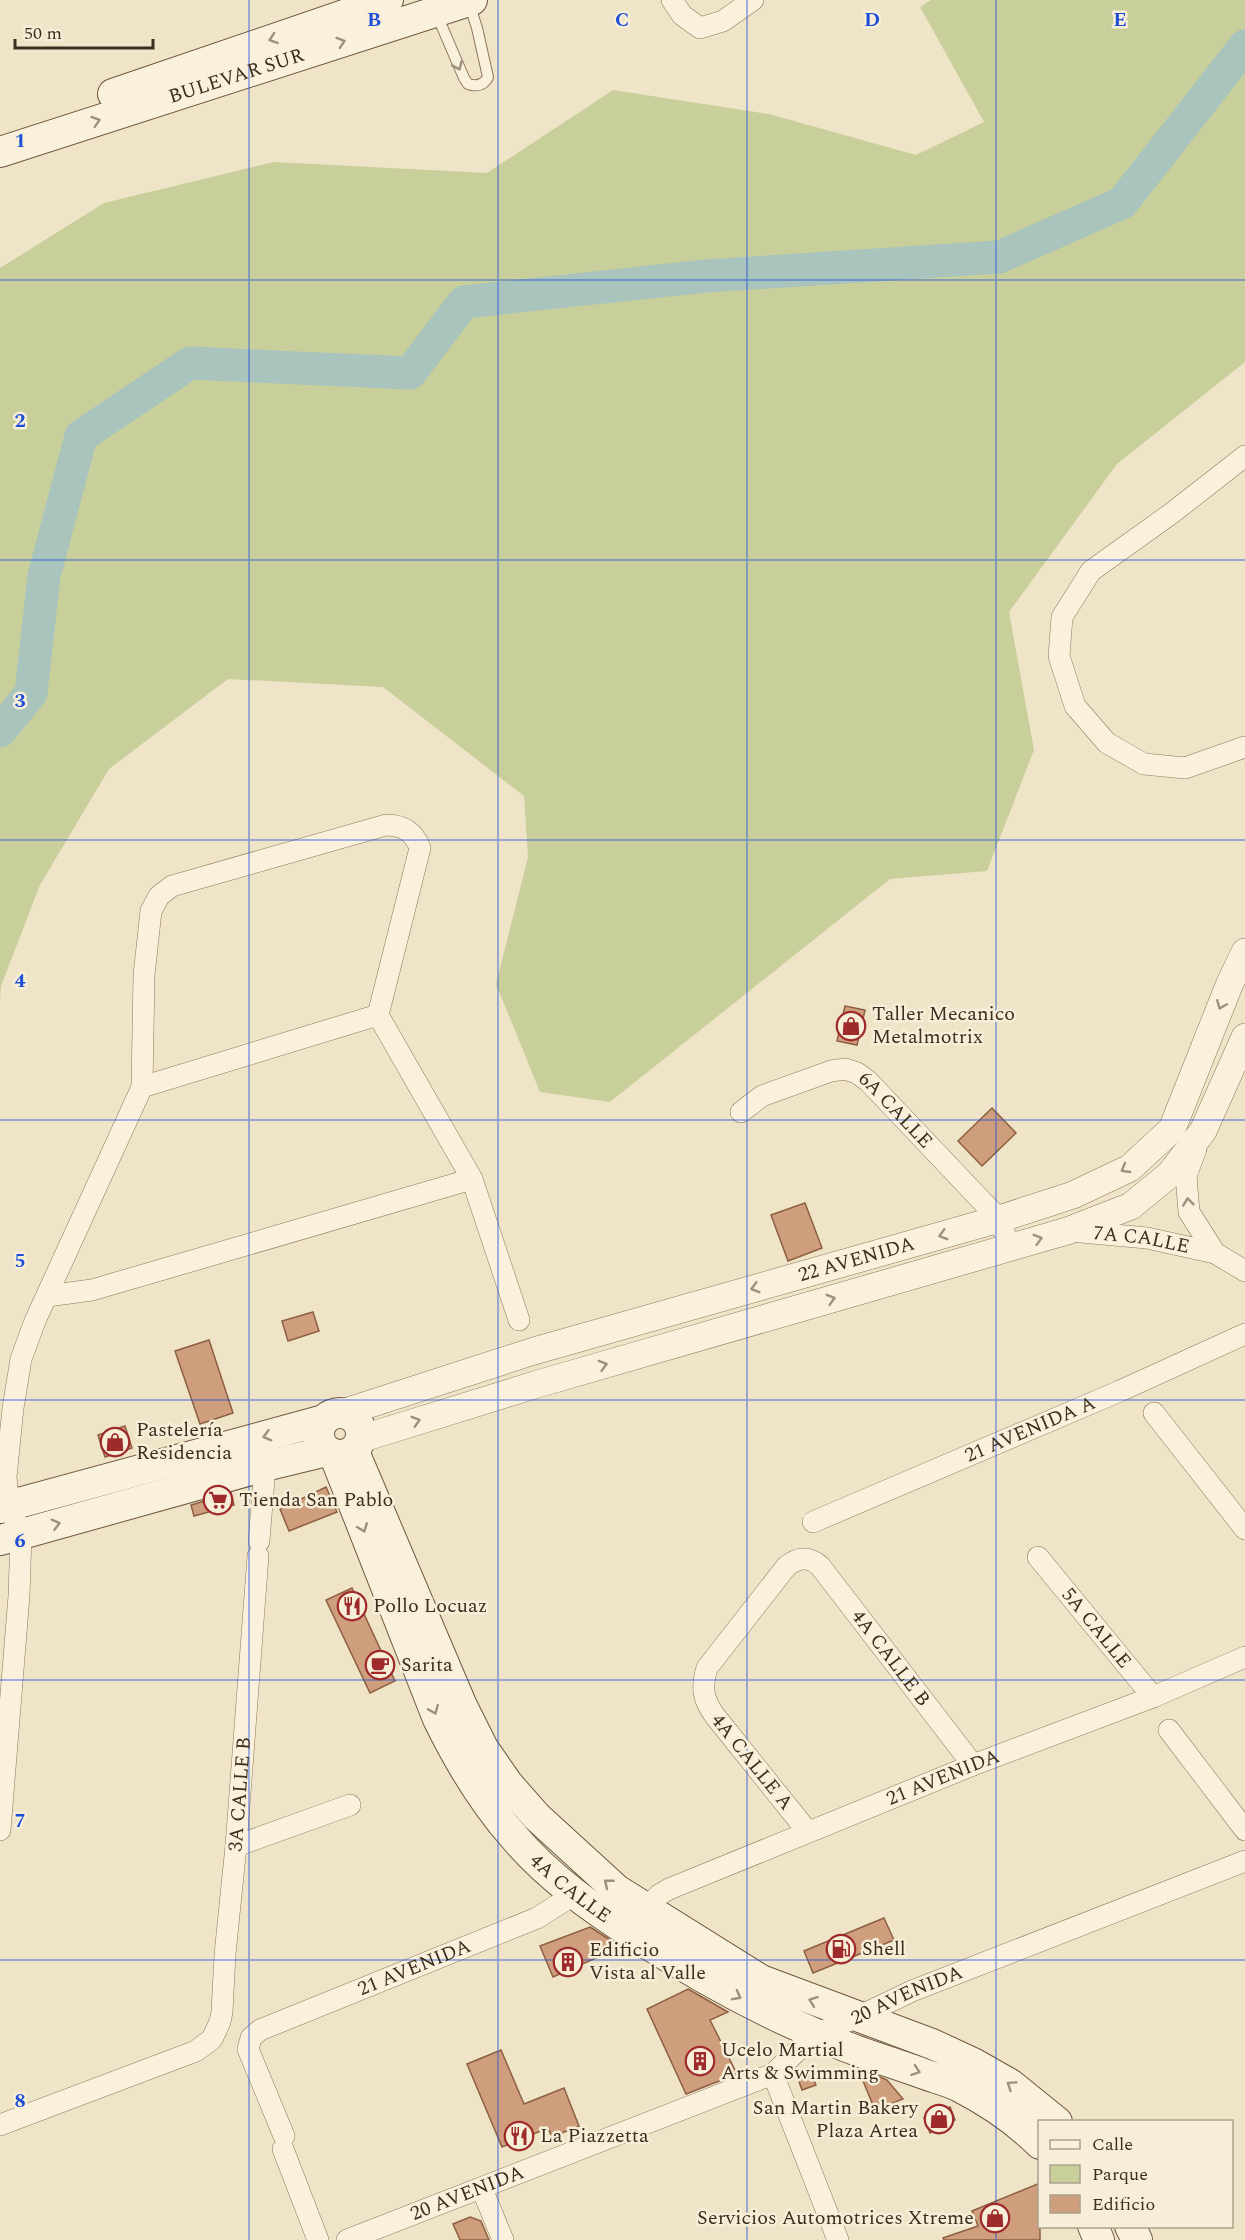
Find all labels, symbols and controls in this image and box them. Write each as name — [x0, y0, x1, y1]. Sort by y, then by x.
text: B — [367, 5, 381, 35]
text: C — [615, 5, 629, 35]
text: D — [864, 5, 880, 35]
text: E — [1113, 5, 1127, 35]
scale bar — [15, 12, 153, 50]
text: 50 m — [24, 20, 62, 47]
one-way arrow — [268, 32, 279, 45]
one-way arrow — [335, 37, 346, 49]
street label: BULEVAR SUR — [164, 40, 308, 112]
one-way arrow — [451, 59, 463, 70]
one-way arrow — [90, 116, 101, 128]
text: 1 — [14, 126, 26, 156]
text: 2 — [14, 406, 26, 436]
text: 3 — [14, 686, 26, 716]
text: 4 — [14, 966, 26, 996]
place label: Taller Mecanico Metalmotrix — [872, 999, 1015, 1052]
one-way arrow — [1216, 999, 1228, 1010]
shop icon: Taller Mecanico Metalmotrix — [835, 1010, 867, 1042]
street label: 6A CALLE — [852, 1064, 940, 1155]
one-way arrow — [1121, 1162, 1131, 1173]
one-way arrow — [1183, 1197, 1195, 1207]
street label: 7A CALLE — [1092, 1218, 1192, 1262]
one-way arrow — [938, 1228, 949, 1240]
street label: 22 AVENIDA — [795, 1229, 918, 1290]
one-way arrow — [1032, 1234, 1043, 1246]
text: 5 — [14, 1246, 26, 1276]
one-way arrow — [750, 1281, 761, 1293]
one-way arrow — [825, 1294, 835, 1306]
one-way arrow — [597, 1360, 608, 1372]
street label: 21 AVENIDA A — [960, 1388, 1100, 1471]
place label: Pastelería Residencia — [136, 1415, 232, 1468]
one-way arrow — [410, 1416, 421, 1429]
shop icon: Pastelería Residencia — [99, 1426, 131, 1458]
one-way arrow — [262, 1428, 272, 1441]
supermarket icon: Tienda San Pablo — [202, 1484, 234, 1516]
place label: Tienda San Pablo — [239, 1485, 393, 1515]
one-way arrow — [50, 1519, 61, 1531]
one-way arrow — [356, 1522, 368, 1533]
text: 6 — [14, 1526, 26, 1556]
street label: 5A CALLE — [1054, 1581, 1139, 1675]
restaurant icon: Pollo Locuaz — [336, 1590, 368, 1622]
place label: Pollo Locuaz — [373, 1591, 487, 1621]
street label: 4A CALLE B — [844, 1603, 938, 1713]
cafe icon: Sarita — [364, 1649, 396, 1681]
place label: Sarita — [401, 1650, 453, 1680]
one-way arrow — [427, 1703, 439, 1714]
street label: 4A CALLE A — [704, 1707, 800, 1817]
street label: 3A CALLE B — [220, 1736, 259, 1853]
street label: 21 AVENIDA — [882, 1741, 1004, 1814]
text: 7 — [14, 1806, 26, 1836]
street label: 4A CALLE — [523, 1847, 617, 1931]
one-way arrow — [604, 1879, 615, 1890]
street label: 21 AVENIDA — [353, 1931, 475, 2004]
fuel station icon: Shell — [825, 1933, 857, 1965]
place label: Shell — [862, 1934, 906, 1964]
place label: Edificio Vista al Valle — [589, 1935, 706, 1988]
building icon: Edificio Vista al Valle — [552, 1946, 584, 1978]
street label: 20 AVENIDA — [847, 1958, 967, 2033]
one-way arrow — [730, 1989, 741, 2000]
one-way arrow — [808, 1995, 819, 2008]
place label: Ucelo Martial Arts & Swimming — [721, 2035, 879, 2088]
building icon: Ucelo Martial Arts & Swimming — [684, 2045, 716, 2077]
one-way arrow — [910, 2064, 921, 2077]
one-way arrow — [1007, 2082, 1018, 2093]
text: 8 — [14, 2086, 26, 2116]
place label: San Martin Bakery Plaza Artea — [753, 2093, 919, 2146]
shop icon: San Martin Bakery Plaza Artea — [923, 2103, 955, 2135]
restaurant icon: La Piazzetta — [503, 2120, 535, 2152]
legend — [1038, 2120, 1233, 2228]
place label: La Piazzetta — [540, 2121, 649, 2151]
text: Calle — [1092, 2131, 1133, 2158]
street label: 20 AVENIDA — [406, 2157, 528, 2229]
text: Parque — [1092, 2161, 1148, 2188]
text: Edificio — [1092, 2191, 1155, 2218]
shop icon: Servicios Automotrices Xtreme — [979, 2202, 1011, 2234]
place label: Servicios Automotrices Xtreme — [697, 2203, 974, 2233]

